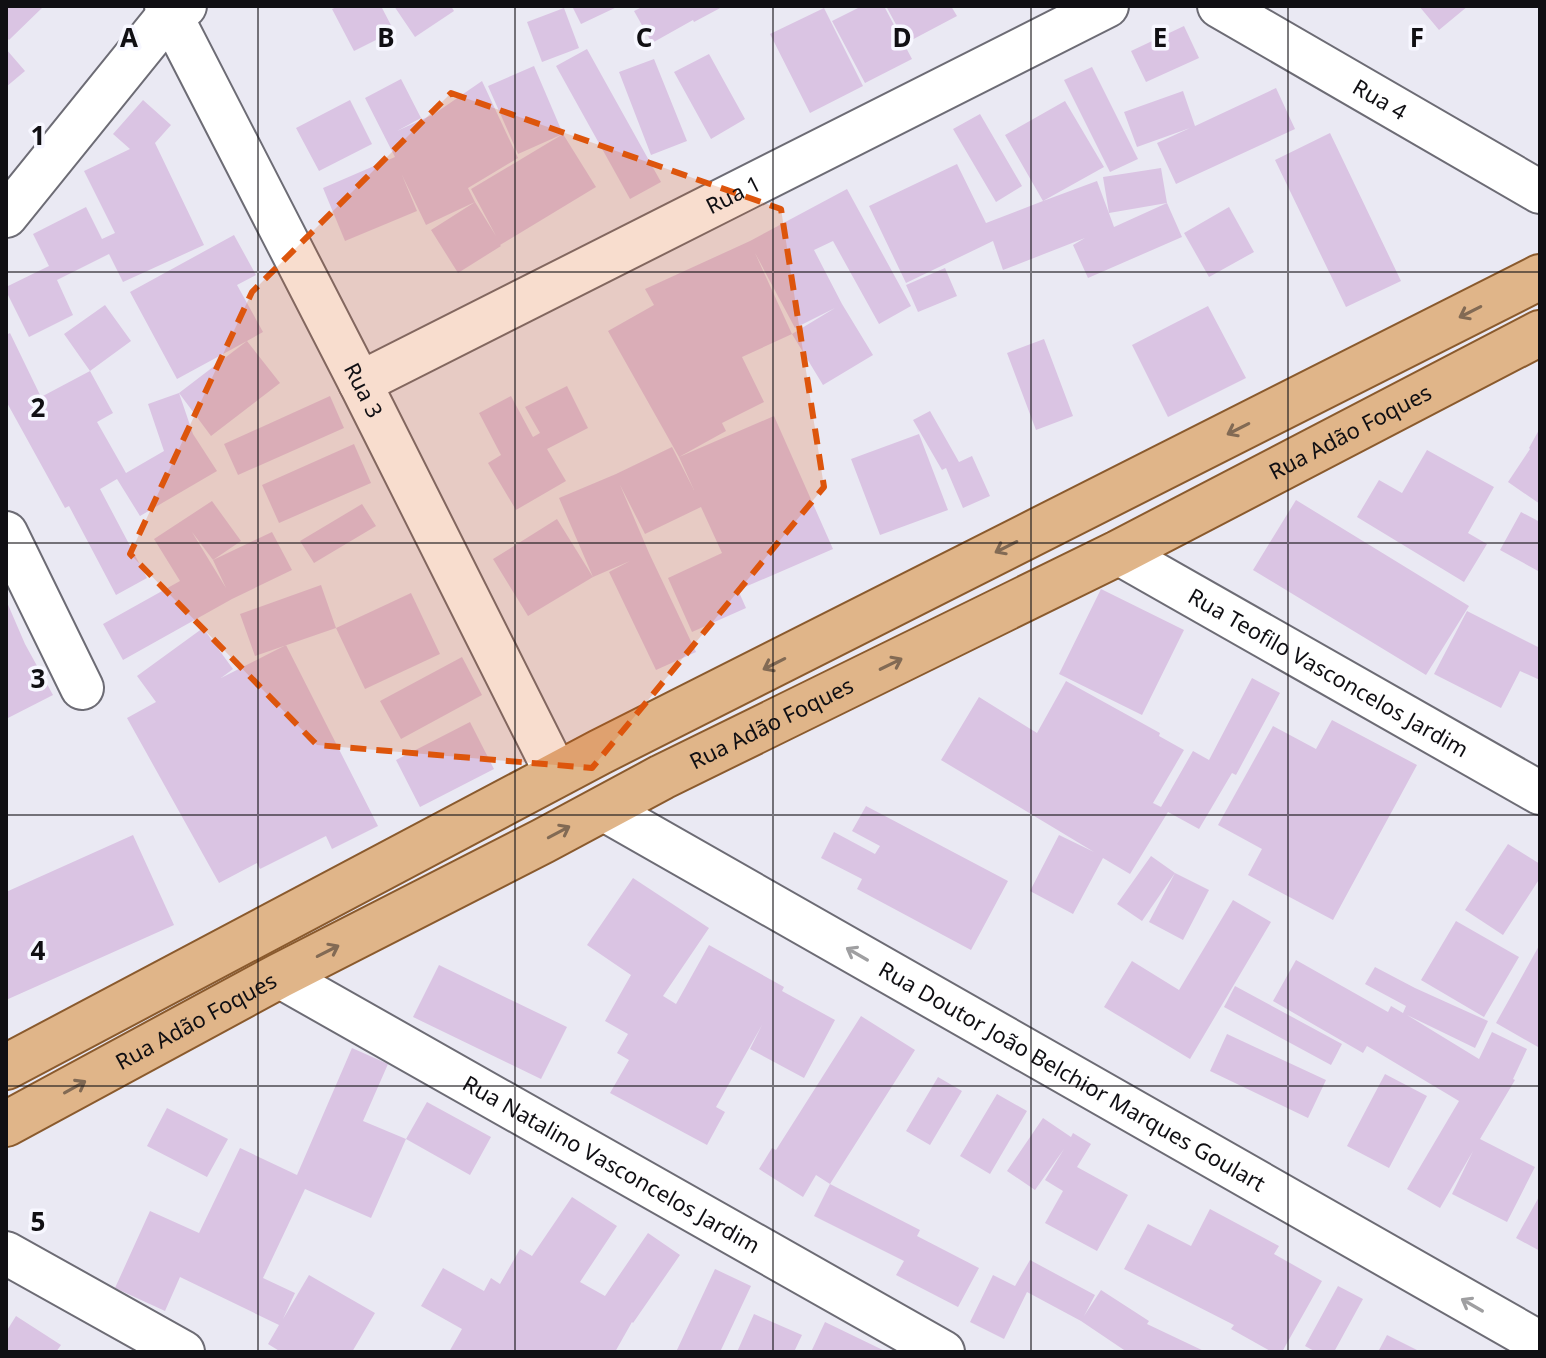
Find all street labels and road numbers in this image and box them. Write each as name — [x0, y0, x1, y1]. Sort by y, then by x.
street label: Rua 4 — [1348, 71, 1413, 126]
street label: Rua 1 — [700, 167, 765, 220]
street label: Rua 3 — [338, 357, 391, 422]
street label: Rua Adão Foques — [1263, 376, 1436, 486]
street label: Rua Teofilo Vasconcelos Jardim — [1183, 580, 1474, 763]
street label: Rua Adão Foques — [684, 669, 858, 775]
street label: Rua Doutor João Belchior Marques Goulart — [874, 953, 1271, 1198]
street label: Rua Adão Foques — [109, 964, 281, 1076]
street label: Rua Natalino Vasconcelos Jardim — [458, 1067, 766, 1259]

